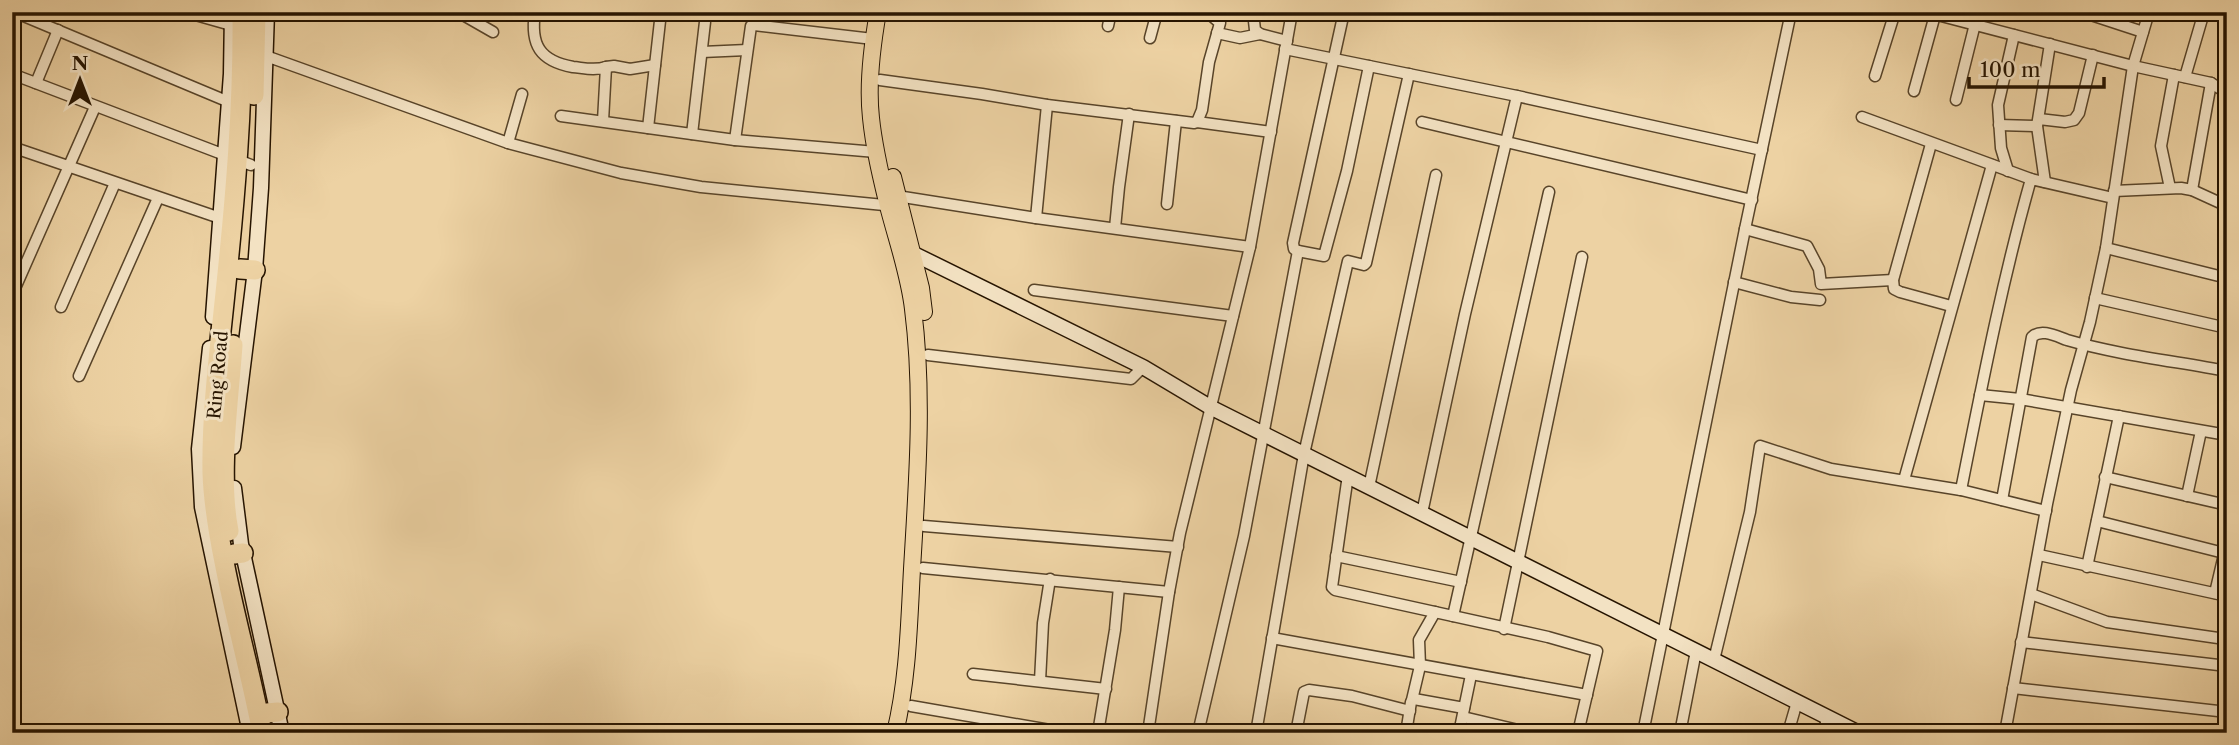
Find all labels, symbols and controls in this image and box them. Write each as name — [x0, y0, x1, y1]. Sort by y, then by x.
north arrow — [46, 46, 116, 116]
scale bar — [1969, 46, 2104, 90]
text: N — [72, 52, 88, 75]
text: 100 m — [1980, 57, 2041, 82]
street label: Ring Road — [203, 330, 233, 420]

